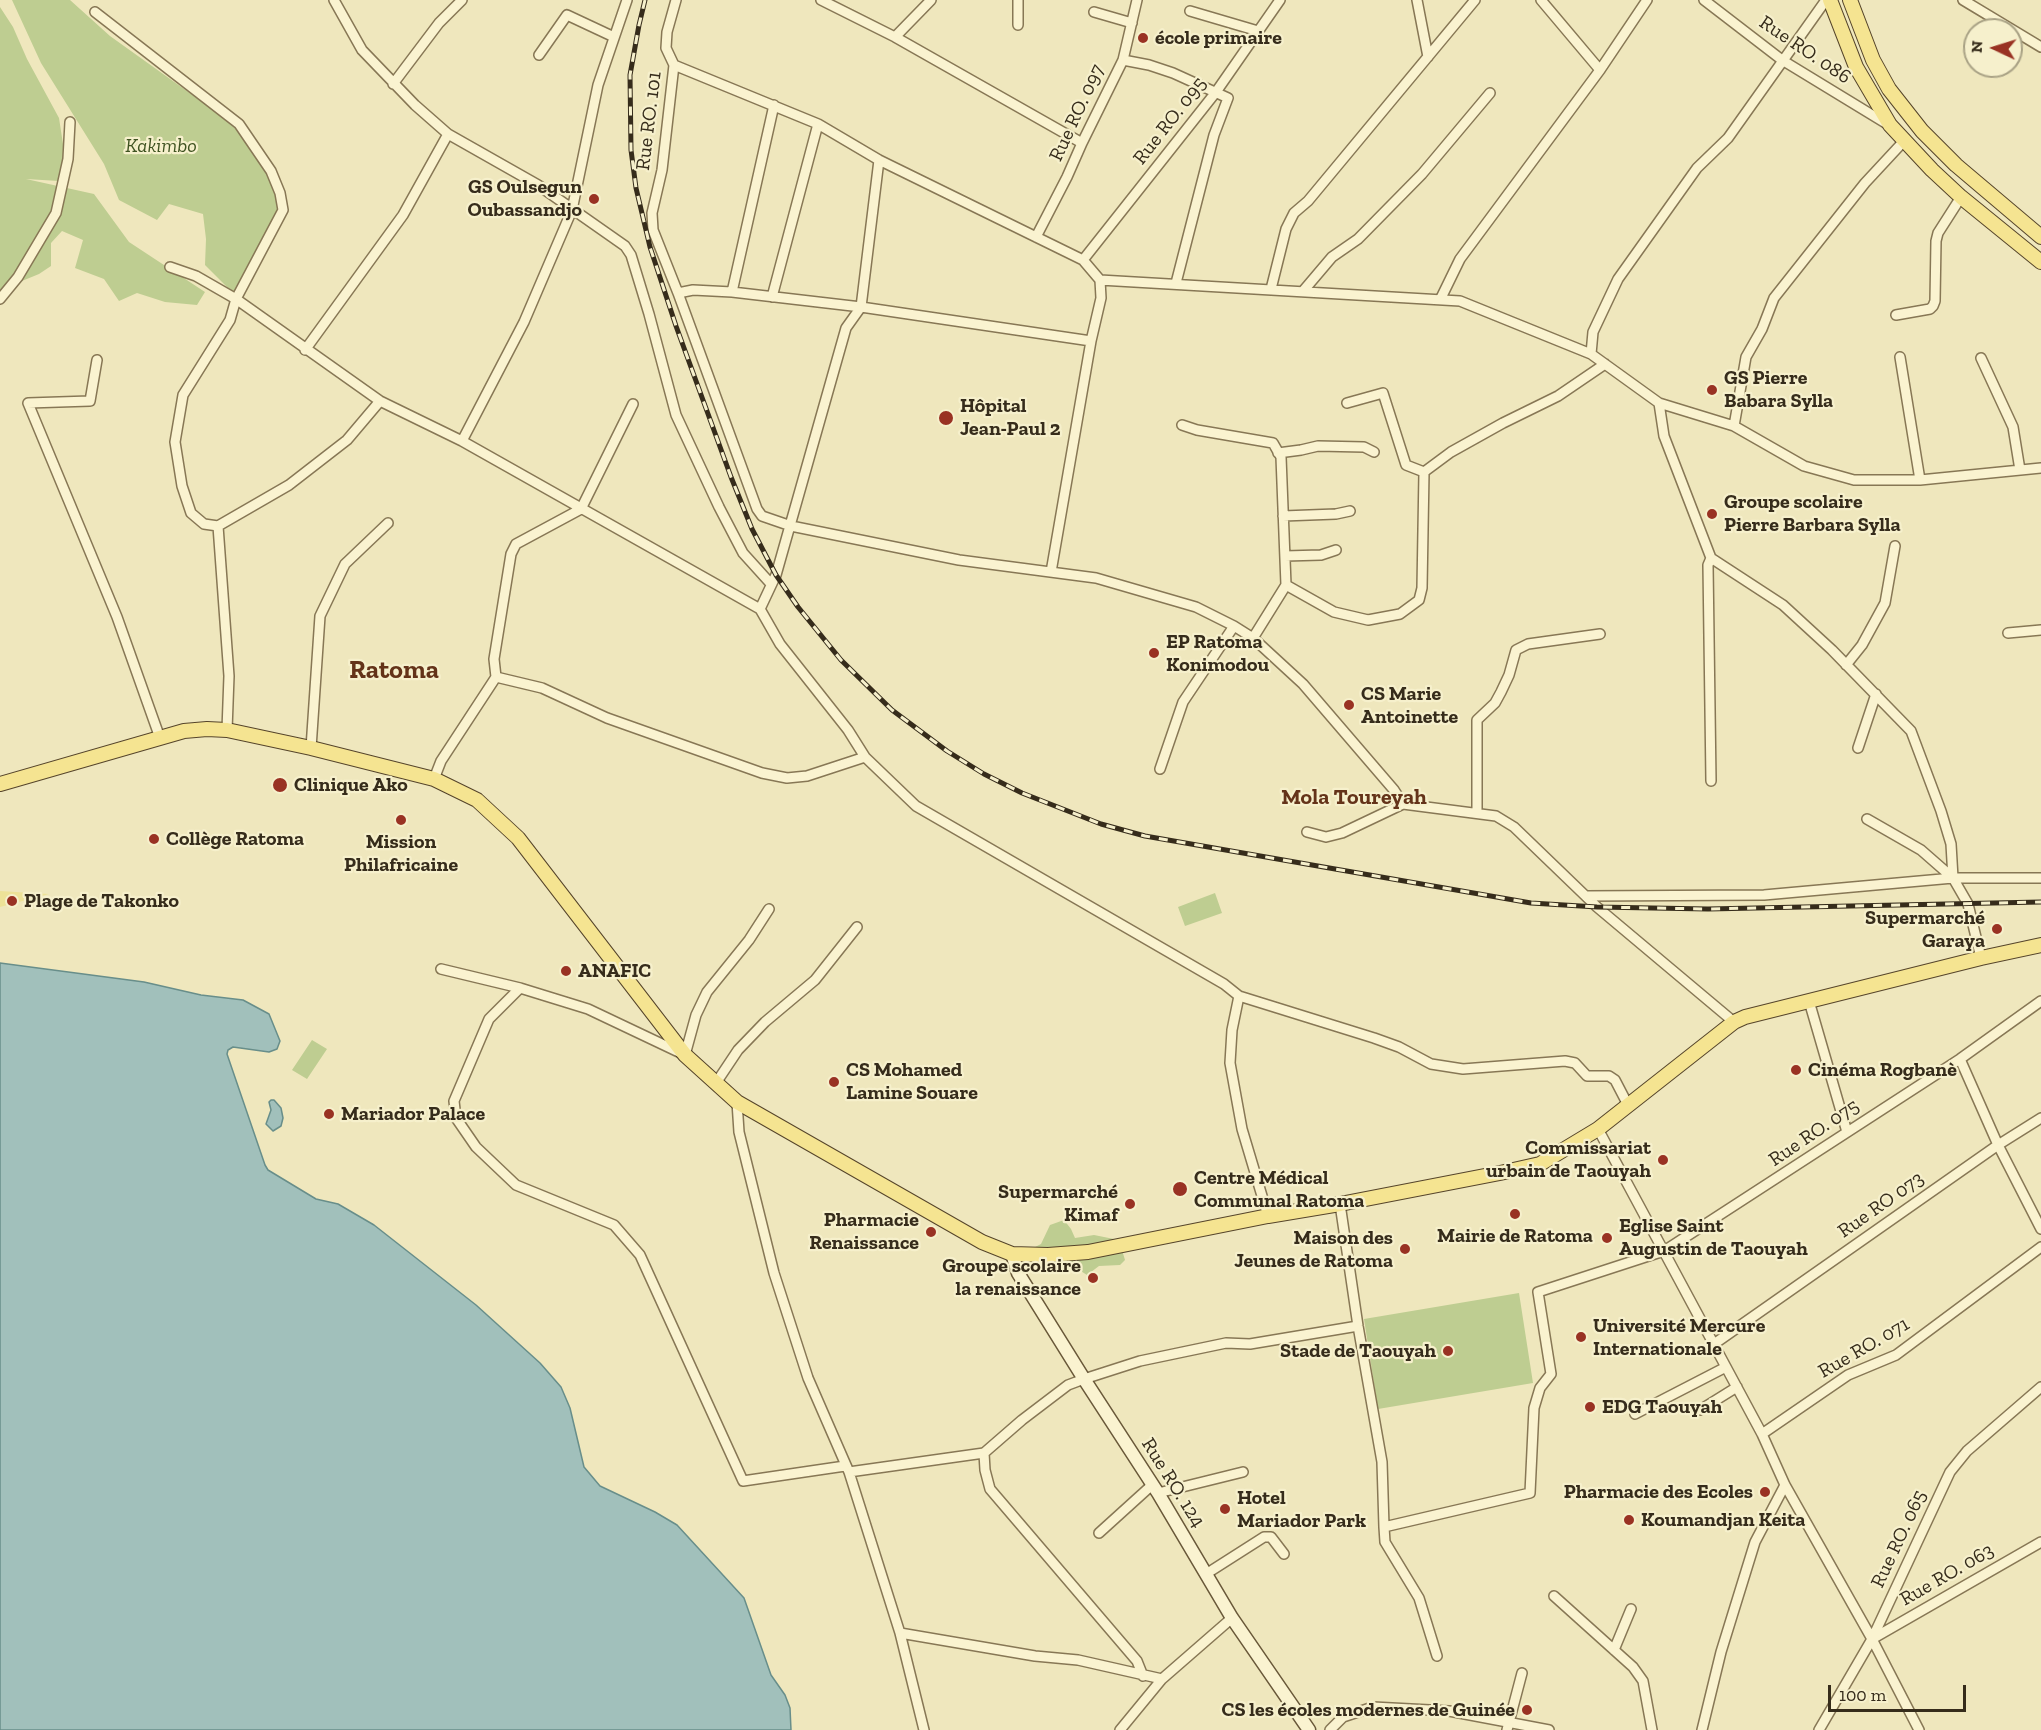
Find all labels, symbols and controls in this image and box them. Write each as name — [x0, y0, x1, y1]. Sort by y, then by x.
street label: Rue RO. 086 — [1755, 11, 1855, 89]
north arrow — [1963, 18, 2023, 78]
place label: école primaire — [1155, 26, 1282, 50]
marker: école primaire — [1136, 31, 1150, 45]
text: N — [1967, 40, 1986, 54]
street label: Rue RO. 097 — [1044, 61, 1110, 165]
street label: Rue RO. 101 — [631, 70, 667, 172]
street label: Rue RO. 095 — [1128, 72, 1212, 170]
park label: Kakimbo — [125, 134, 197, 158]
place label: GS Oulsegun Oubassandjo — [467, 175, 582, 222]
marker: GS Oulsegun Oubassandjo — [587, 192, 601, 206]
place label: GS Pierre Babara Sylla — [1724, 366, 1833, 413]
marker: GS Pierre Babara Sylla — [1705, 383, 1719, 397]
place label: Hôpital Jean-Paul 2 — [960, 394, 1060, 441]
marker: Hôpital Jean-Paul 2 — [937, 409, 955, 427]
place label: Groupe scolaire Pierre Barbara Sylla — [1724, 490, 1901, 537]
marker: Groupe scolaire Pierre Barbara Sylla — [1705, 507, 1719, 521]
place label: EP Ratoma Konimodou — [1166, 630, 1269, 677]
marker: EP Ratoma Konimodou — [1147, 646, 1161, 660]
district label: Ratoma — [349, 655, 439, 687]
place label: CS Marie Antoinette — [1361, 682, 1458, 729]
marker: CS Marie Antoinette — [1342, 698, 1356, 712]
place label: Clinique Ako — [294, 773, 408, 797]
marker: Clinique Ako — [271, 776, 289, 794]
district label: Mola Toureyah — [1281, 785, 1427, 811]
marker: Mission Philafricaine — [394, 813, 408, 827]
place label: Collège Ratoma — [166, 827, 304, 851]
place label: Mission Philafricaine — [344, 830, 458, 877]
marker: Collège Ratoma — [147, 832, 161, 846]
place label: Plage de Takonko — [24, 889, 179, 913]
marker: Plage de Takonko — [5, 894, 19, 908]
place label: Supermarché Garaya — [1865, 906, 1985, 953]
marker: Supermarché Garaya — [1990, 922, 2004, 936]
place label: ANAFIC — [578, 959, 651, 983]
marker: ANAFIC — [559, 964, 573, 978]
place label: CS Mohamed Lamine Souare — [846, 1058, 978, 1105]
place label: Cinéma Rogbanè — [1808, 1058, 1957, 1082]
marker: Cinéma Rogbanè — [1789, 1063, 1803, 1077]
marker: CS Mohamed Lamine Souare — [827, 1075, 841, 1089]
street label: Rue RO. 075 — [1764, 1094, 1864, 1172]
place label: Mariador Palace — [341, 1102, 485, 1126]
marker: Mariador Palace — [322, 1107, 336, 1121]
place label: Commissariat urbain de Taouyah — [1486, 1136, 1651, 1183]
marker: Commissariat urbain de Taouyah — [1656, 1153, 1670, 1167]
place label: Centre Médical Communal Ratoma — [1194, 1166, 1364, 1213]
street label: Rue RO 073 — [1833, 1167, 1929, 1243]
place label: Supermarché Kimaf — [998, 1180, 1118, 1227]
marker: Centre Médical Communal Ratoma — [1171, 1180, 1189, 1198]
marker: Supermarché Kimaf — [1123, 1197, 1137, 1211]
marker: Mairie de Ratoma — [1508, 1207, 1522, 1221]
place label: Pharmacie Renaissance — [809, 1208, 919, 1255]
place label: Eglise Saint Augustin de Taouyah — [1619, 1214, 1808, 1261]
place label: Mairie de Ratoma — [1437, 1224, 1593, 1248]
marker: Pharmacie Renaissance — [924, 1225, 938, 1239]
place label: Maison des Jeunes de Ratoma — [1234, 1226, 1393, 1273]
marker: Eglise Saint Augustin de Taouyah — [1600, 1231, 1614, 1245]
marker: Maison des Jeunes de Ratoma — [1398, 1242, 1412, 1256]
place label: Groupe scolaire la renaissance — [942, 1254, 1081, 1301]
marker: Groupe scolaire la renaissance — [1086, 1271, 1100, 1285]
street label: Rue RO. 071 — [1814, 1312, 1914, 1384]
place label: Université Mercure Internationale — [1593, 1314, 1765, 1361]
marker: Université Mercure Internationale — [1574, 1330, 1588, 1344]
place label: Stade de Taouyah — [1280, 1339, 1436, 1363]
marker: Stade de Taouyah — [1441, 1344, 1455, 1358]
place label: EDG Taouyah — [1602, 1395, 1722, 1419]
marker: EDG Taouyah — [1583, 1400, 1597, 1414]
street label: Rue RO. 124 — [1136, 1434, 1210, 1532]
place label: Pharmacie des Ecoles — [1564, 1480, 1753, 1504]
marker: Pharmacie des Ecoles — [1758, 1485, 1772, 1499]
place label: Hotel Mariador Park — [1237, 1486, 1366, 1533]
street label: Rue RO. 065 — [1866, 1486, 1932, 1592]
marker: Hotel Mariador Park — [1218, 1502, 1232, 1516]
place label: Koumandjan Keita — [1641, 1508, 1805, 1532]
marker: Koumandjan Keita — [1622, 1513, 1636, 1527]
street label: Rue RO. 063 — [1896, 1539, 1998, 1611]
scale bar — [1831, 1673, 1969, 1711]
text: 100 m — [1839, 1684, 1886, 1706]
place label: CS les écoles modernes de Guinée — [1222, 1698, 1515, 1722]
marker: CS les écoles modernes de Guinée — [1520, 1703, 1534, 1717]

